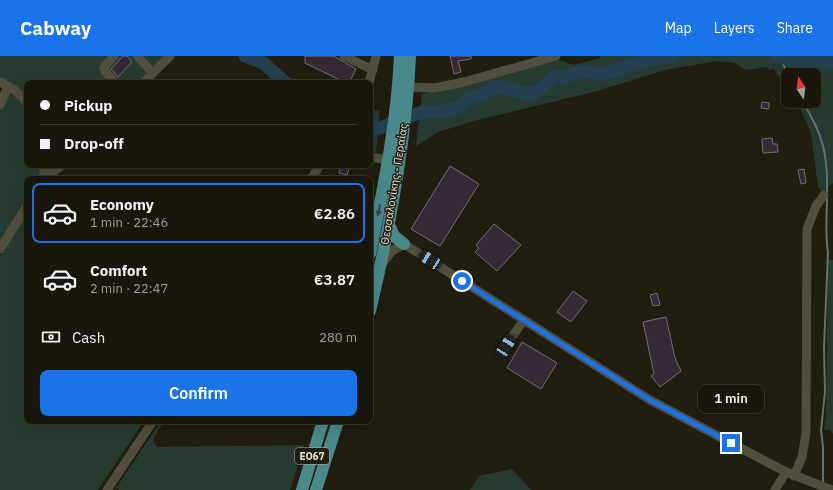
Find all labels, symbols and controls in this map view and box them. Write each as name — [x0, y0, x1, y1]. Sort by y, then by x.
text: Cabway — [20, 16, 91, 40]
text: Map — [665, 19, 692, 37]
text: Layers — [714, 19, 755, 37]
text: Share — [777, 19, 813, 37]
north arrow — [781, 68, 821, 108]
map controls — [781, 68, 821, 108]
text: Pickup — [64, 96, 112, 115]
street label: Θεσσαλονίκης - Περαίας — [377, 122, 411, 246]
text: Drop-off — [64, 134, 124, 153]
icon: car — [42, 195, 78, 231]
text: Economy — [90, 195, 154, 214]
text: €2.86 — [314, 204, 355, 223]
one-way arrow — [375, 204, 381, 217]
text: 1 min · 22:46 — [90, 214, 168, 231]
car — [417, 248, 443, 272]
icon: car — [42, 261, 78, 297]
text: Comfort — [90, 261, 147, 280]
text: €3.87 — [314, 270, 355, 289]
route start — [453, 272, 471, 290]
text: 2 min · 22:47 — [90, 280, 168, 297]
icon: cash — [40, 326, 62, 348]
text: Cash — [72, 328, 105, 347]
text: 280 m — [319, 329, 357, 346]
car — [494, 333, 518, 359]
button: Confirm — [40, 370, 357, 416]
callout: 1 min — [698, 385, 764, 413]
text: 1 min — [714, 390, 748, 407]
route end — [722, 434, 740, 452]
road number: ΕΟ67 — [295, 448, 329, 464]

